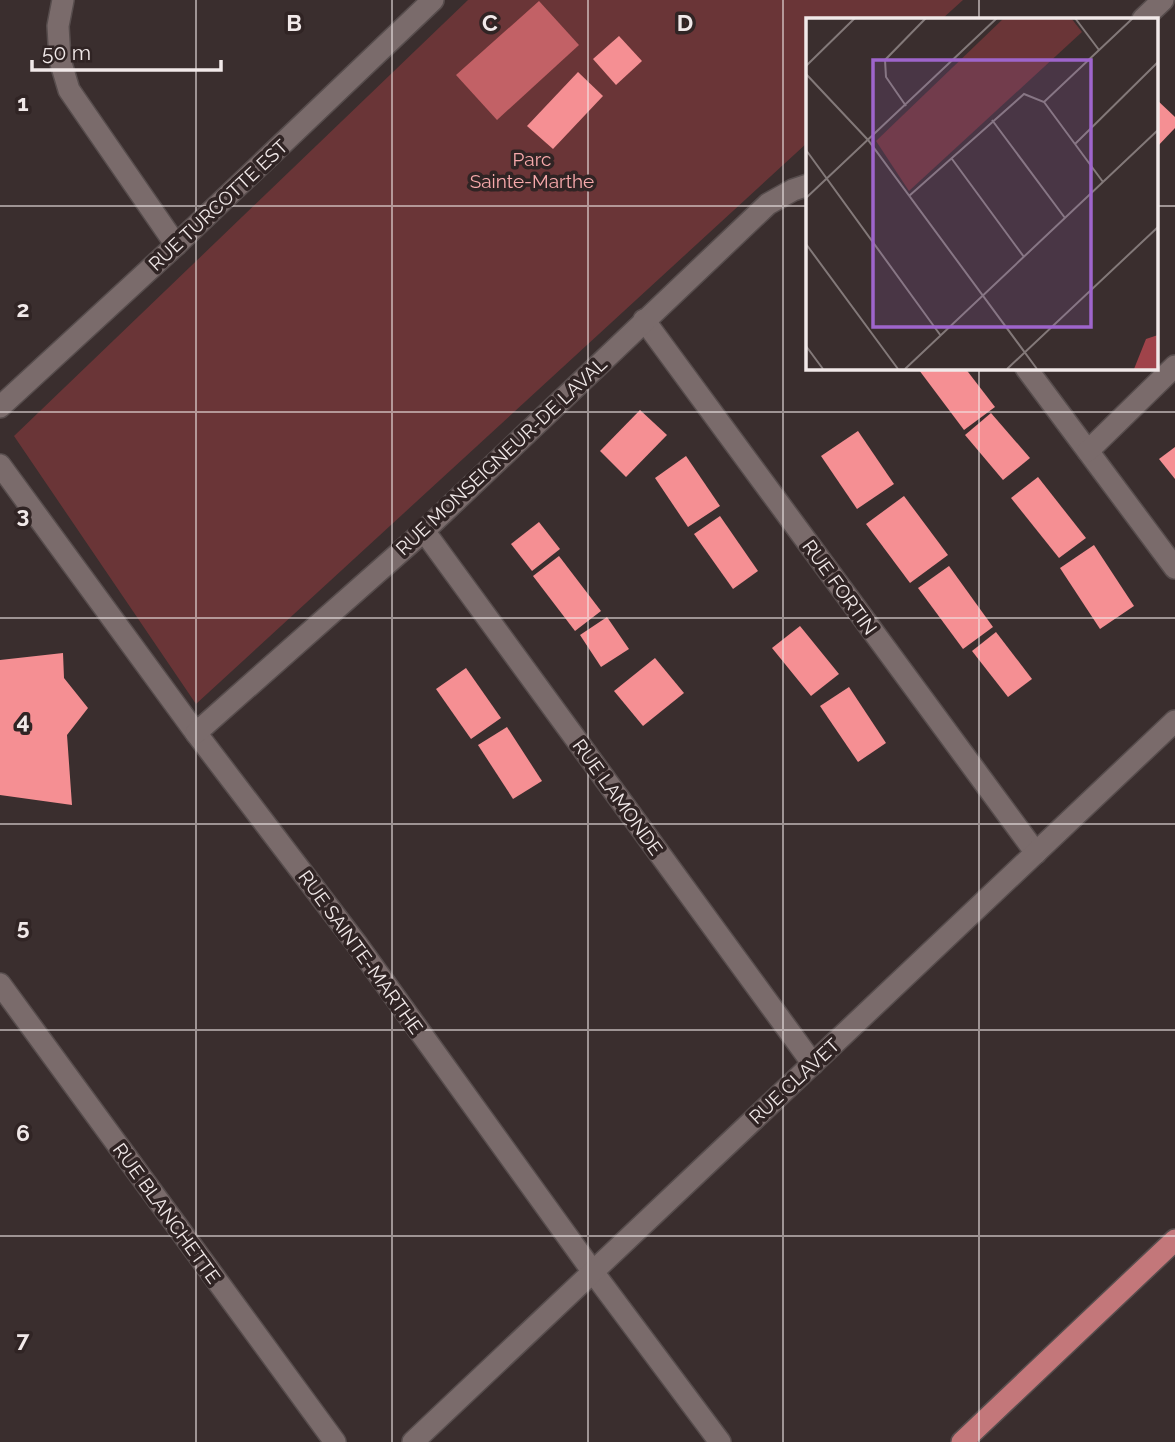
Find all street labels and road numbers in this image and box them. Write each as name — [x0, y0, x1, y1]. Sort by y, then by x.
street label: RUE TURCOTTE EST — [144, 135, 292, 275]
street label: RUE MONSEIGNEUR-DE LAVAL — [391, 353, 611, 559]
street label: RUE FORTIN — [798, 535, 882, 639]
street label: RUE LAMONDE — [569, 735, 667, 859]
street label: RUE SAINTE-MARTHE — [294, 866, 428, 1038]
street label: RUE CLAVET — [744, 1033, 844, 1128]
street label: RUE BLANCHETTE — [109, 1139, 225, 1287]

